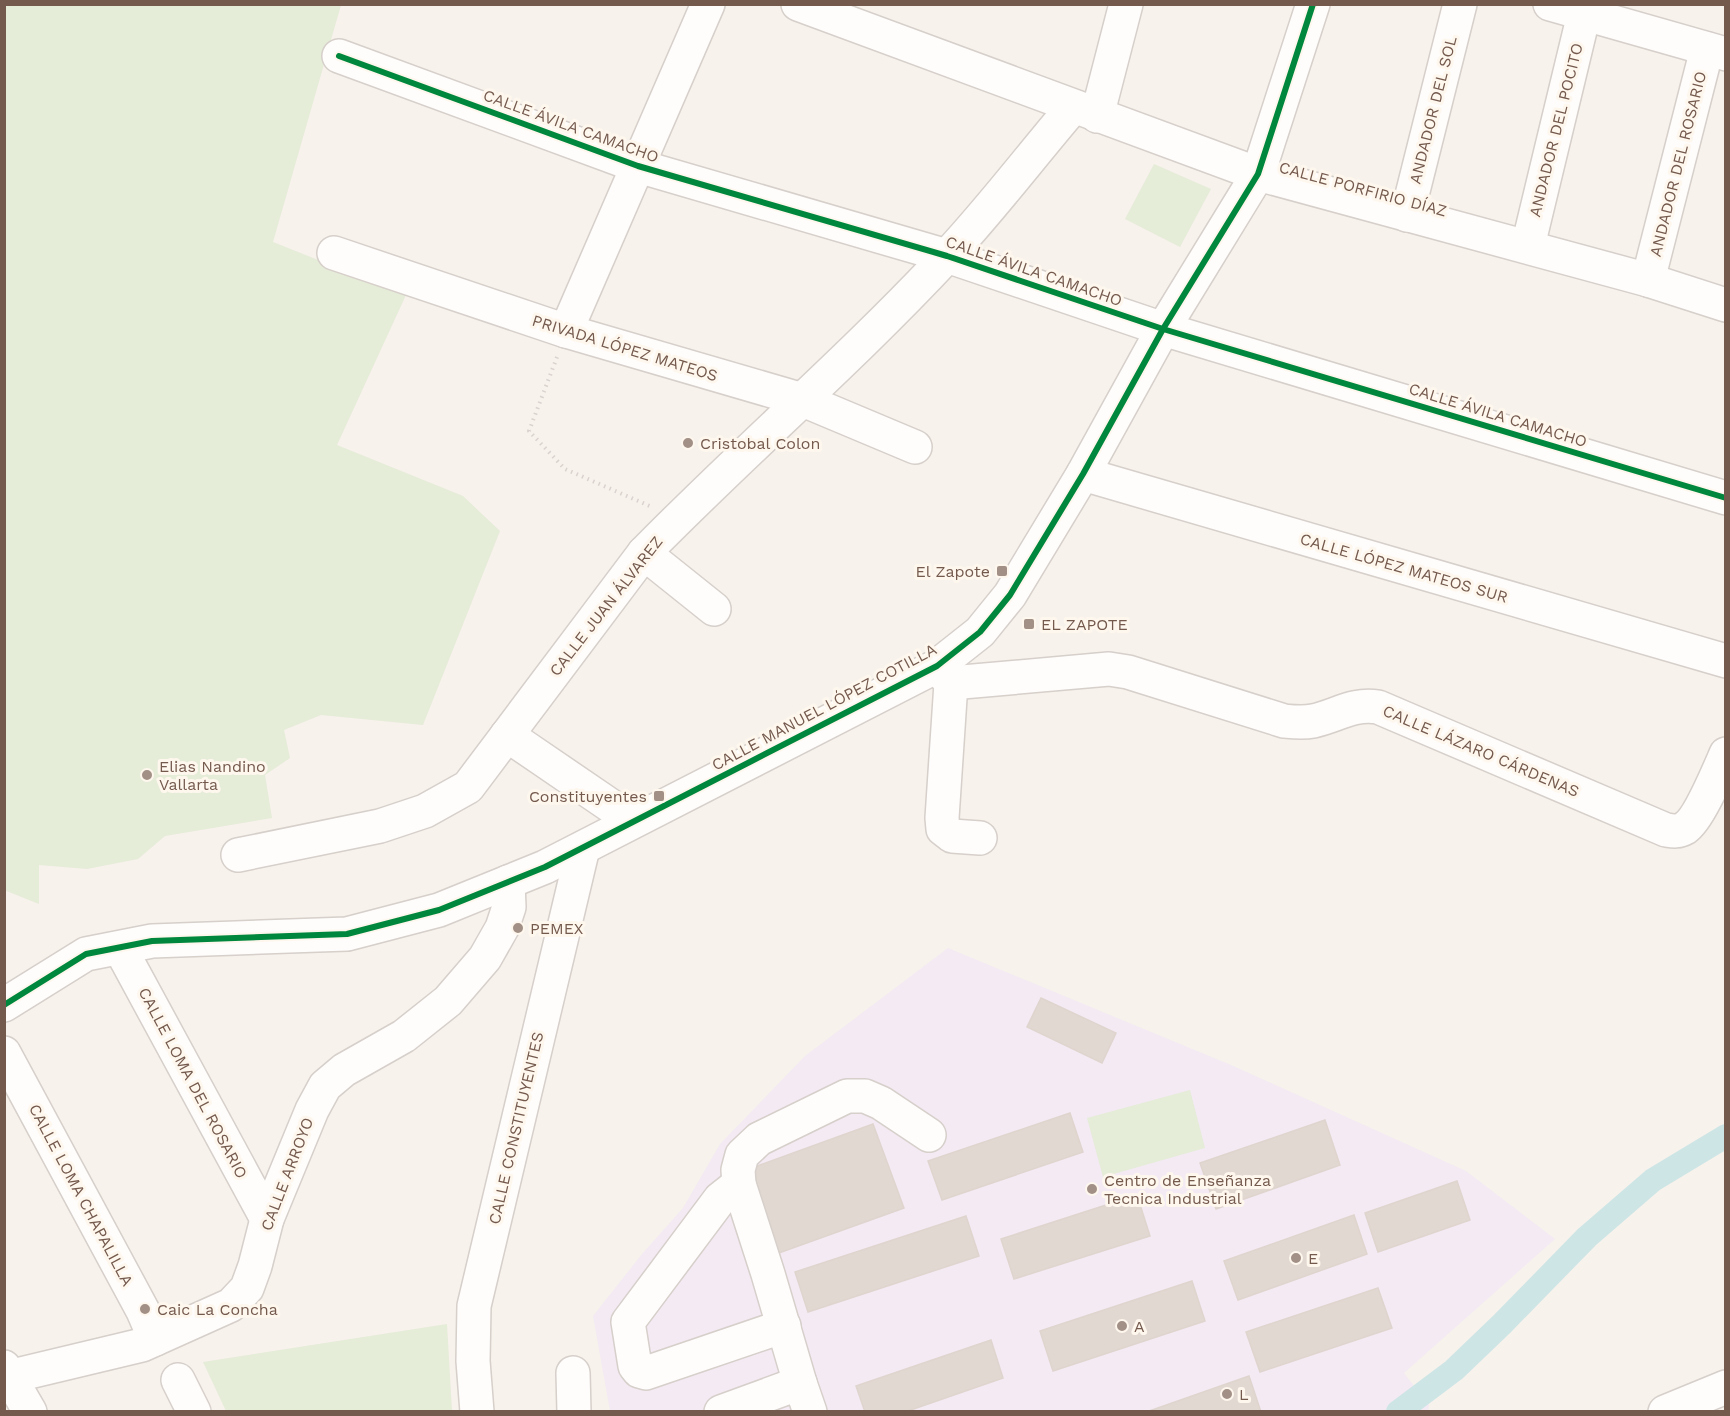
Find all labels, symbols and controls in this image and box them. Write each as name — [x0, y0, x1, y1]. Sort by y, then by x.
street label: ANDADOR DEL SOL — [1405, 34, 1461, 186]
street label: ANDADOR DEL POCITO — [1525, 41, 1587, 219]
street label: ANDADOR DEL ROSARIO — [1646, 69, 1710, 259]
street label: CALLE ÁVILA CAMACHO — [481, 85, 661, 167]
street label: CALLE PORFIRIO DÍAZ — [1277, 157, 1449, 221]
street label: CALLE ÁVILA CAMACHO — [943, 232, 1125, 310]
street label: PRIVADA LÓPEZ MATEOS — [530, 311, 720, 385]
street label: CALLE ÁVILA CAMACHO — [1407, 379, 1589, 451]
place label: Cristobal Colon — [700, 434, 820, 453]
marker: Cristobal Colon — [681, 436, 695, 450]
street label: CALLE LÓPEZ MATEOS SUR — [1298, 529, 1510, 607]
street label: CALLE JUAN ÁLVAREZ — [545, 532, 667, 680]
place label: El Zapote — [915, 562, 990, 581]
marker: El Zapote — [995, 564, 1009, 578]
place label: EL ZAPOTE — [1041, 615, 1128, 634]
marker: EL ZAPOTE — [1022, 617, 1036, 631]
street label: CALLE MANUEL LÓPEZ COTILLA — [708, 639, 940, 774]
street label: CALLE LÁZARO CÁRDENAS — [1380, 701, 1582, 801]
place label: Elias Nandino Vallarta — [159, 757, 266, 794]
marker: Elias Nandino Vallarta — [140, 768, 154, 782]
place label: Constituyentes — [529, 787, 647, 806]
marker: Constituyentes — [652, 789, 666, 803]
place label: PEMEX — [530, 919, 584, 938]
marker: PEMEX — [511, 921, 525, 935]
street label: CALLE LOMA DEL ROSARIO — [135, 984, 251, 1182]
street label: CALLE CONSTITUYENTES — [485, 1030, 547, 1226]
street label: CALLE LOMA CHAPALILLA — [25, 1101, 137, 1290]
street label: CALLE ARROYO — [257, 1115, 317, 1233]
place label: Centro de Enseñanza Tecnica Industrial — [1104, 1171, 1271, 1208]
marker: Centro de Enseñanza Tecnica Industrial — [1085, 1182, 1099, 1196]
place label: E — [1308, 1249, 1318, 1268]
marker: E — [1289, 1251, 1303, 1265]
place label: Caic La Concha — [157, 1300, 278, 1319]
marker: Caic La Concha — [138, 1302, 152, 1316]
place label: A — [1134, 1317, 1145, 1336]
marker: A — [1115, 1319, 1129, 1333]
place label: L — [1239, 1385, 1249, 1404]
marker: L — [1220, 1387, 1234, 1401]

